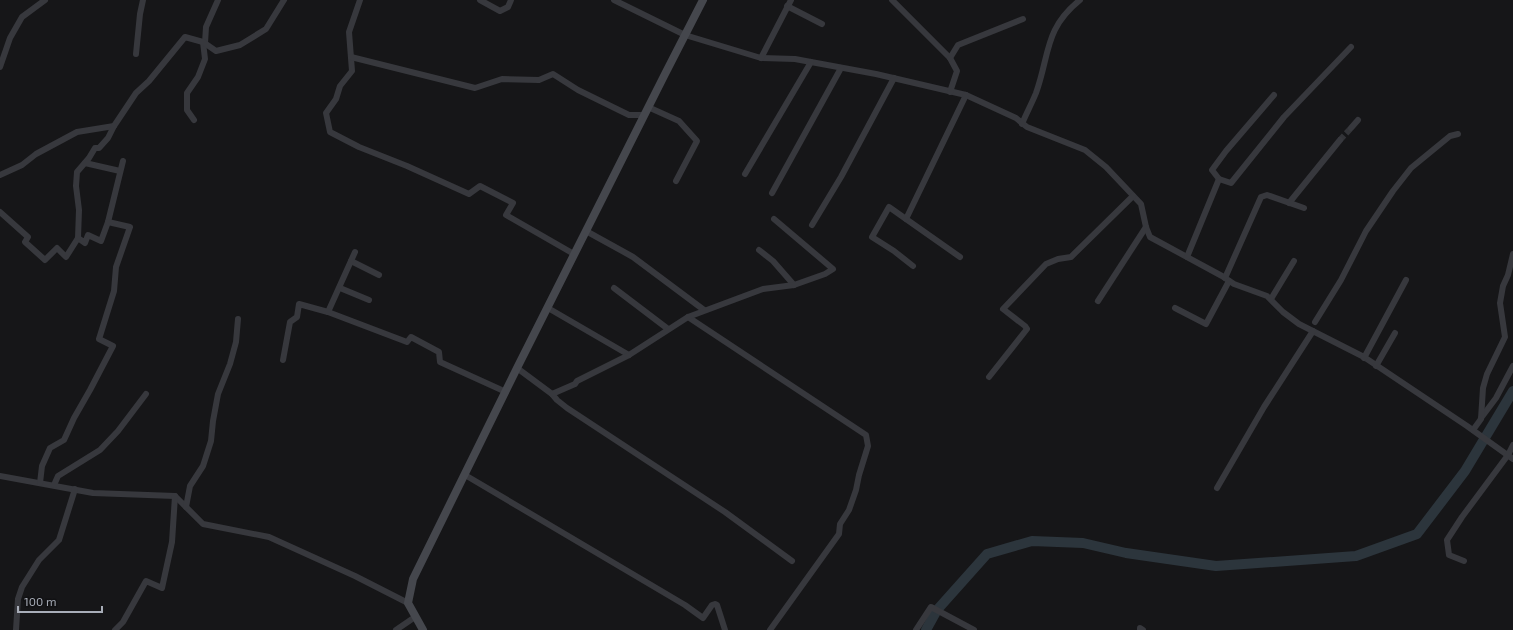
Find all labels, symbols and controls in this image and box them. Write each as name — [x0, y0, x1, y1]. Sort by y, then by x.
scale bar — [18, 588, 102, 614]
text: 100 m — [24, 594, 56, 608]

